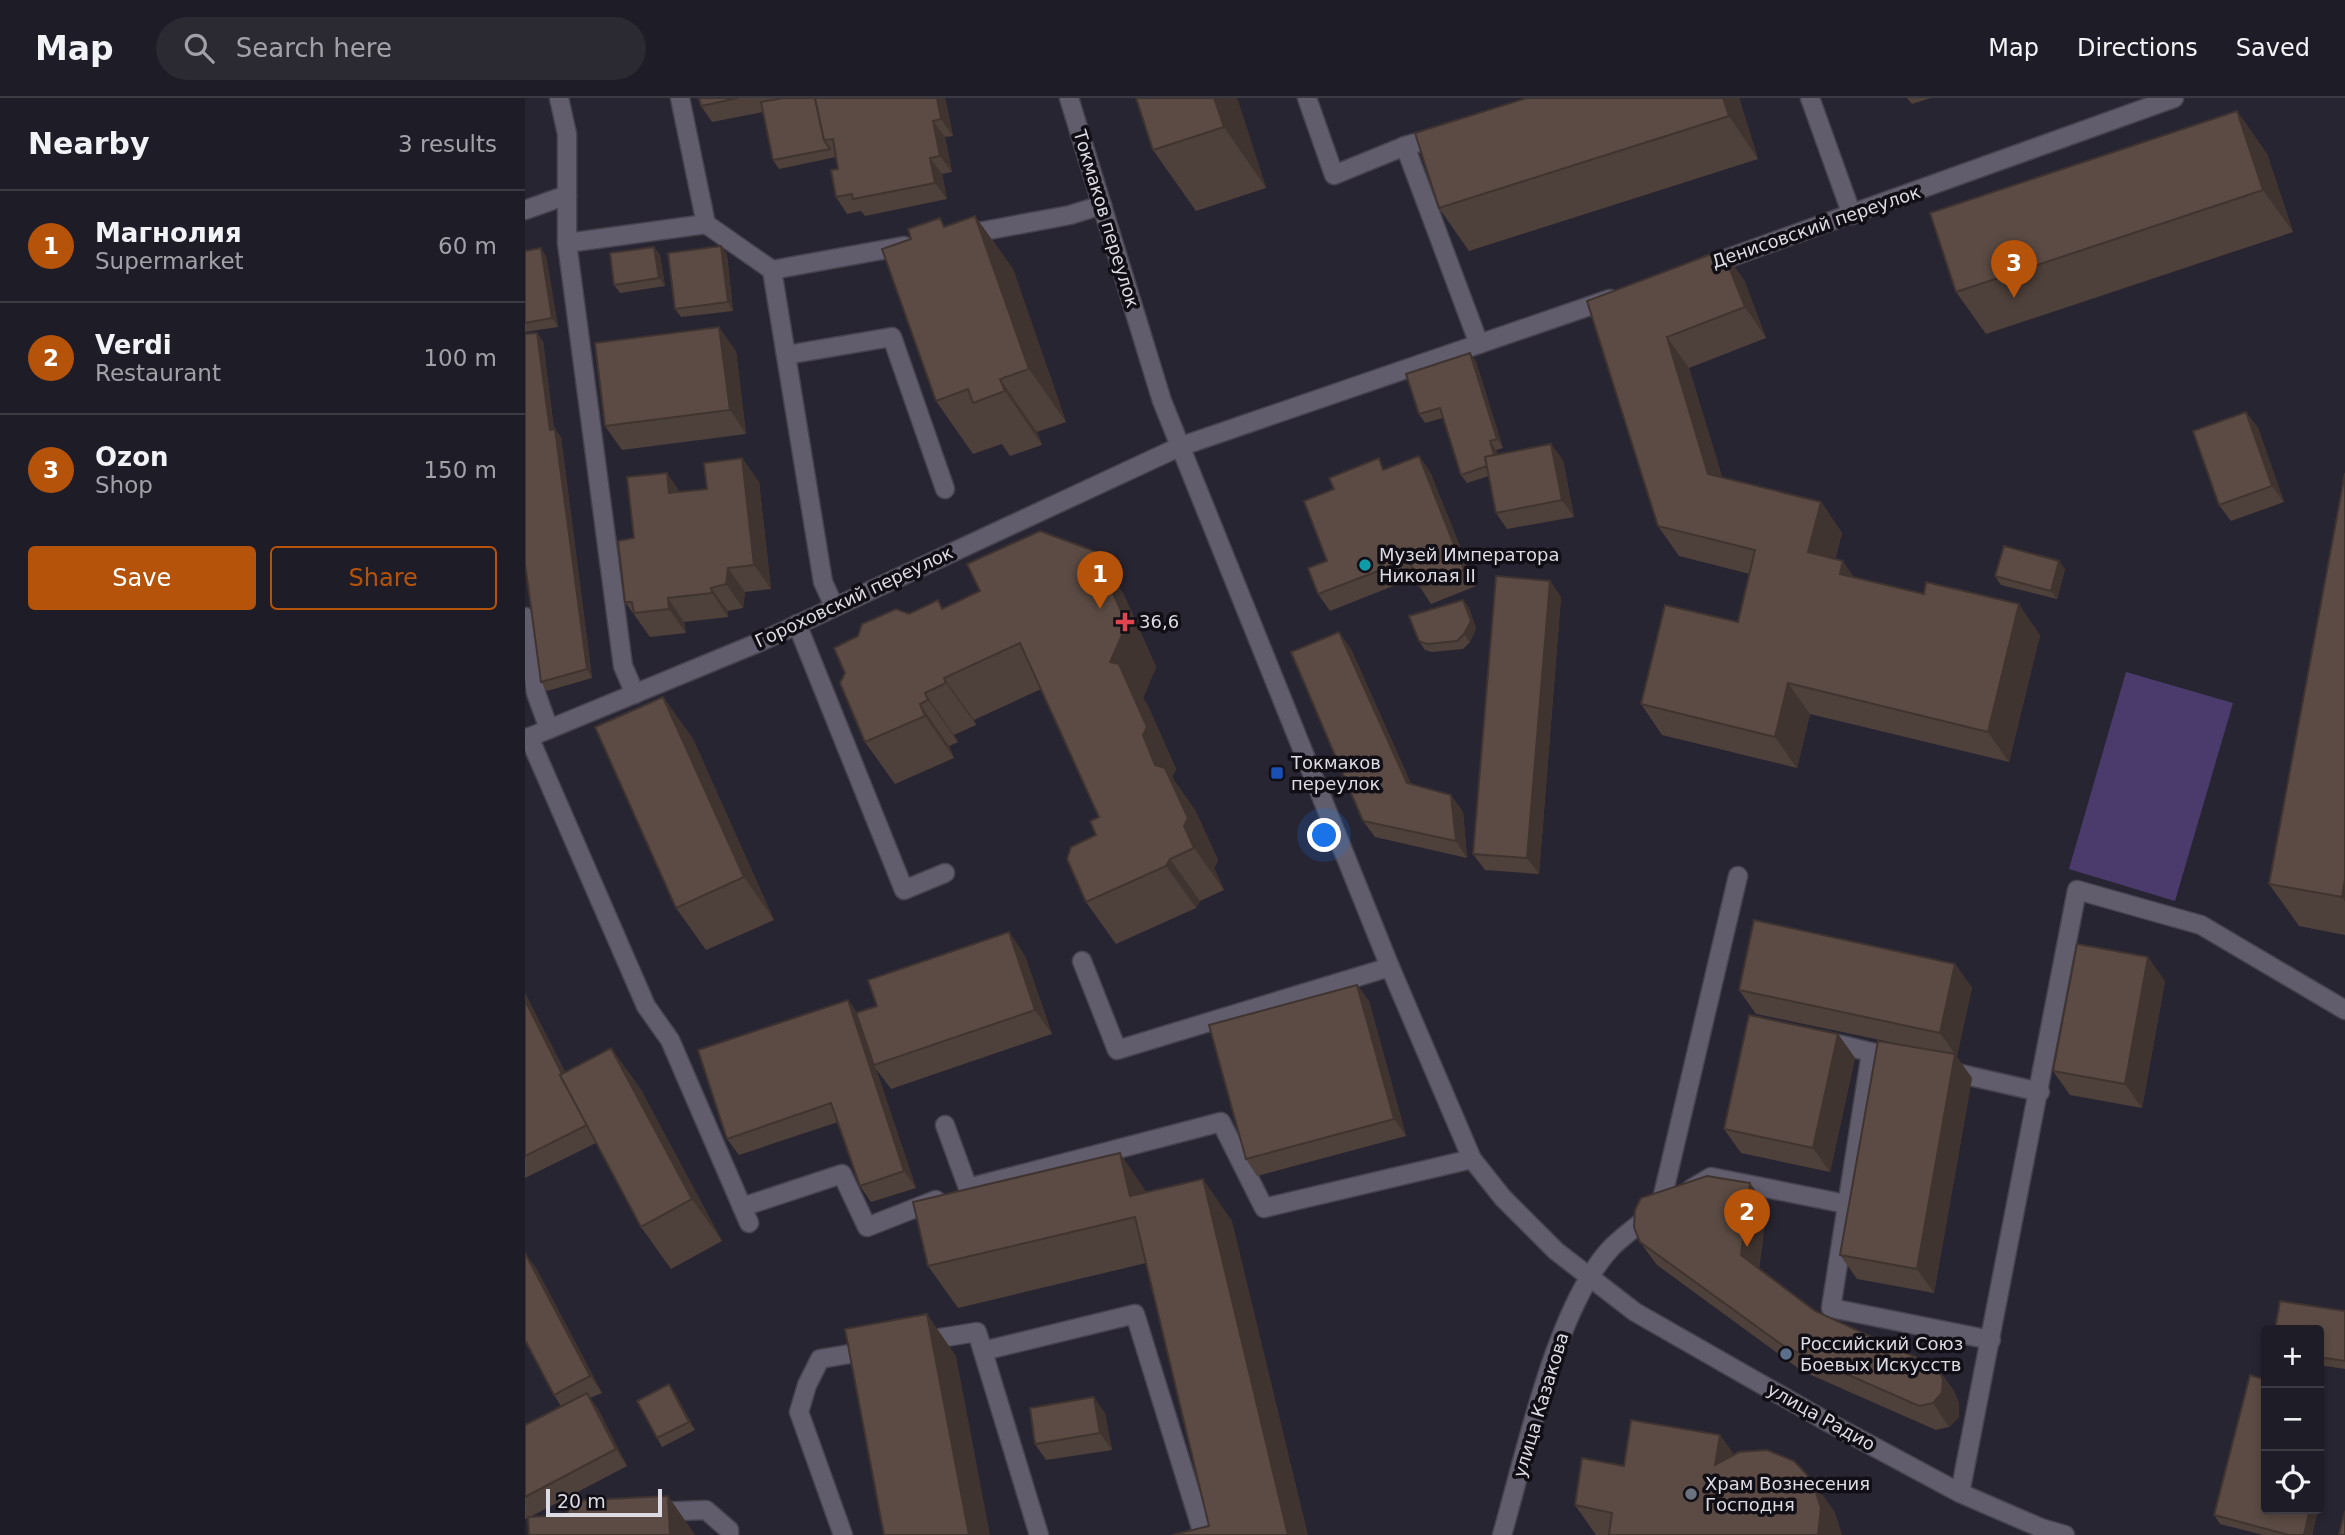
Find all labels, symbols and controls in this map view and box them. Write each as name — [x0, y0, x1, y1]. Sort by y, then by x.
search box — [156, 17, 646, 80]
text: Map — [35, 29, 114, 68]
icon: search — [180, 29, 218, 67]
text: Search here — [236, 33, 392, 63]
text: Map — [1988, 34, 2039, 62]
text: Directions — [2077, 34, 2198, 62]
text: Saved — [2236, 34, 2310, 62]
text: Nearby — [28, 126, 150, 161]
street label: Токмаков переулок — [1069, 126, 1144, 311]
text: 3 results — [398, 131, 497, 157]
street label: Денисовский переулок — [1709, 181, 1923, 272]
text: Магнолия — [95, 218, 242, 248]
text: 1 — [43, 233, 59, 259]
text: 60 m — [438, 233, 497, 259]
pin: 3 — [1991, 240, 2037, 298]
text: Supermarket — [95, 248, 244, 274]
text: Verdi — [95, 330, 172, 360]
text: 2 — [43, 345, 59, 371]
text: 100 m — [423, 345, 497, 371]
text: Restaurant — [95, 360, 221, 386]
text: Ozon — [95, 442, 169, 472]
text: 3 — [43, 457, 59, 483]
text: 150 m — [423, 457, 497, 483]
text: Shop — [95, 472, 153, 498]
street label: Гороховский переулок — [751, 541, 956, 652]
place label: Музей Императора Николая II — [1379, 544, 1560, 586]
button: Save — [28, 546, 256, 610]
button: Share — [270, 546, 497, 610]
pin: 1 — [1077, 551, 1123, 609]
marker: Музей Императора Николая II — [1357, 557, 1373, 573]
place label: 36,6 — [1139, 611, 1179, 632]
marker: 36,6 — [1117, 614, 1133, 630]
place label: Токмаков переулок — [1290, 752, 1381, 794]
marker: Токмаков переулок — [1269, 765, 1285, 781]
your location — [1307, 818, 1341, 852]
pin: 2 — [1724, 1189, 1770, 1247]
map controls — [2261, 1325, 2324, 1514]
button: + — [2261, 1325, 2324, 1388]
street label: улица Казакова — [1508, 1330, 1573, 1480]
place label: Российский Союз Боевых Искусств — [1800, 1333, 1963, 1375]
marker: Российский Союз Боевых Искусств — [1778, 1346, 1794, 1362]
street label: улица Радио — [1764, 1378, 1879, 1455]
button: − — [2261, 1388, 2324, 1451]
button: locate — [2261, 1451, 2324, 1514]
place label: Храм Вознесения Господня — [1705, 1473, 1870, 1515]
scale bar — [546, 1486, 661, 1518]
marker: Храм Вознесения Господня — [1683, 1486, 1699, 1502]
text: 20 m — [557, 1490, 606, 1512]

